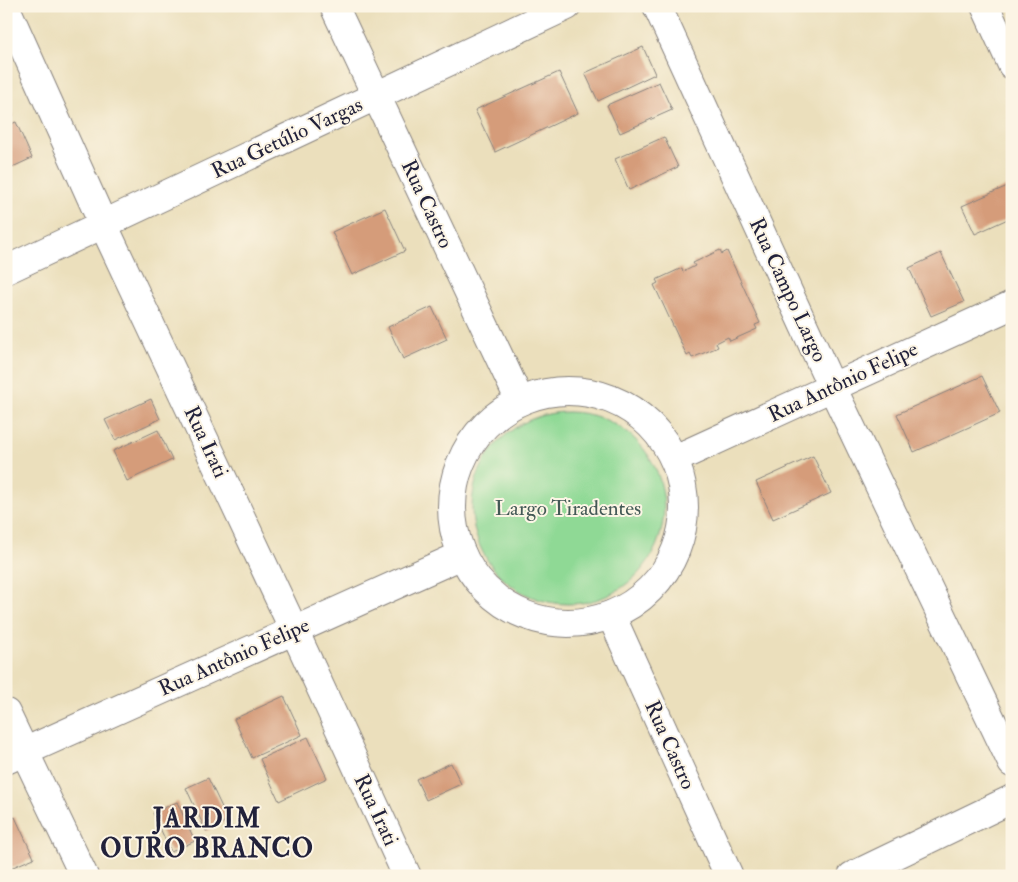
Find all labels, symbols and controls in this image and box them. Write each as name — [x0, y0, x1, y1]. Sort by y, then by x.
street label: Rua Getúlio Vargas — [207, 91, 367, 185]
street label: Rua Castro — [395, 155, 459, 253]
street label: Rua Campo Largo — [743, 214, 833, 366]
street label: Rua Antônio Felipe — [764, 335, 922, 429]
street label: Rua Irati — [178, 402, 234, 483]
park label: Largo Tiradentes — [495, 495, 641, 522]
street label: Rua Antônio Felipe — [154, 612, 314, 702]
street label: Rua Castro — [638, 696, 702, 794]
street label: Rua Irati — [348, 770, 404, 851]
district label: JARDIM OURO BRANCO — [100, 803, 314, 865]

